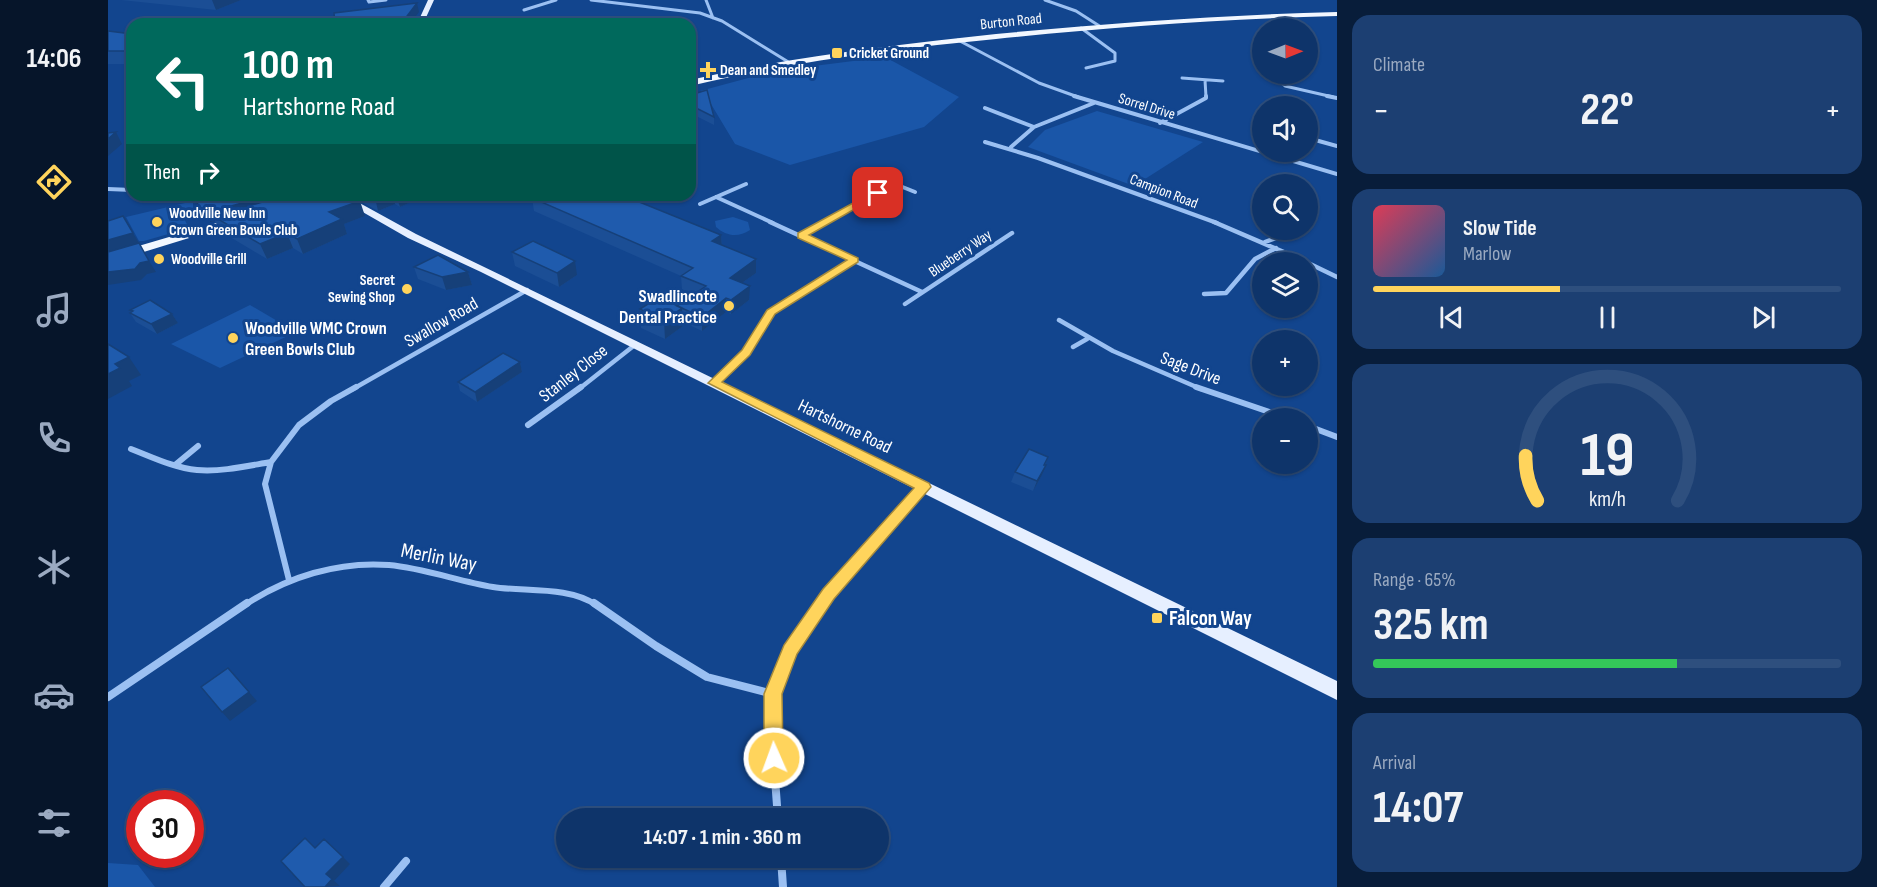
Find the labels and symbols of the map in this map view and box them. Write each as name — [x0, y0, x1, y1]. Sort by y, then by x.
street label: Burton Road — [979, 9, 1043, 34]
north arrow — [1252, 18, 1318, 84]
place label: Cricket Ground — [849, 44, 929, 63]
marker: Cricket Ground — [830, 46, 844, 60]
place label: Dean and Smedley — [720, 61, 817, 80]
marker: Dean and Smedley — [701, 63, 715, 77]
street label: Sorrel Drive — [1116, 89, 1178, 124]
pin — [852, 167, 903, 218]
street label: Campion Road — [1127, 170, 1201, 213]
place label: Woodville New Inn Crown Green Bowls Club — [169, 204, 297, 240]
marker: Woodville New Inn Crown Green Bowls Club — [150, 215, 164, 229]
street label: Blueberry Way — [925, 225, 996, 281]
place label: Woodville Grill — [171, 250, 247, 269]
marker: Woodville Grill — [152, 252, 166, 266]
place label: Secret Sewing Shop — [328, 271, 395, 307]
marker: Secret Sewing Shop — [400, 282, 414, 296]
place label: Swadlincote Dental Practice — [619, 286, 717, 328]
street label: Swallow Road — [401, 293, 482, 352]
marker: Swadlincote Dental Practice — [722, 299, 736, 313]
place label: Woodville WMC Crown Green Bowls Club — [245, 318, 387, 360]
marker: Woodville WMC Crown Green Bowls Club — [226, 331, 240, 345]
street label: Stanley Close — [535, 340, 612, 407]
street label: Sage Drive — [1158, 347, 1224, 390]
street label: Hartshorne Road — [795, 395, 895, 458]
street label: Merlin Way — [399, 538, 479, 577]
place label: Falcon Way — [1169, 606, 1252, 631]
marker: Falcon Way — [1150, 611, 1164, 625]
position arrow — [742, 726, 806, 790]
speed limit sign: 30 — [126, 790, 204, 868]

